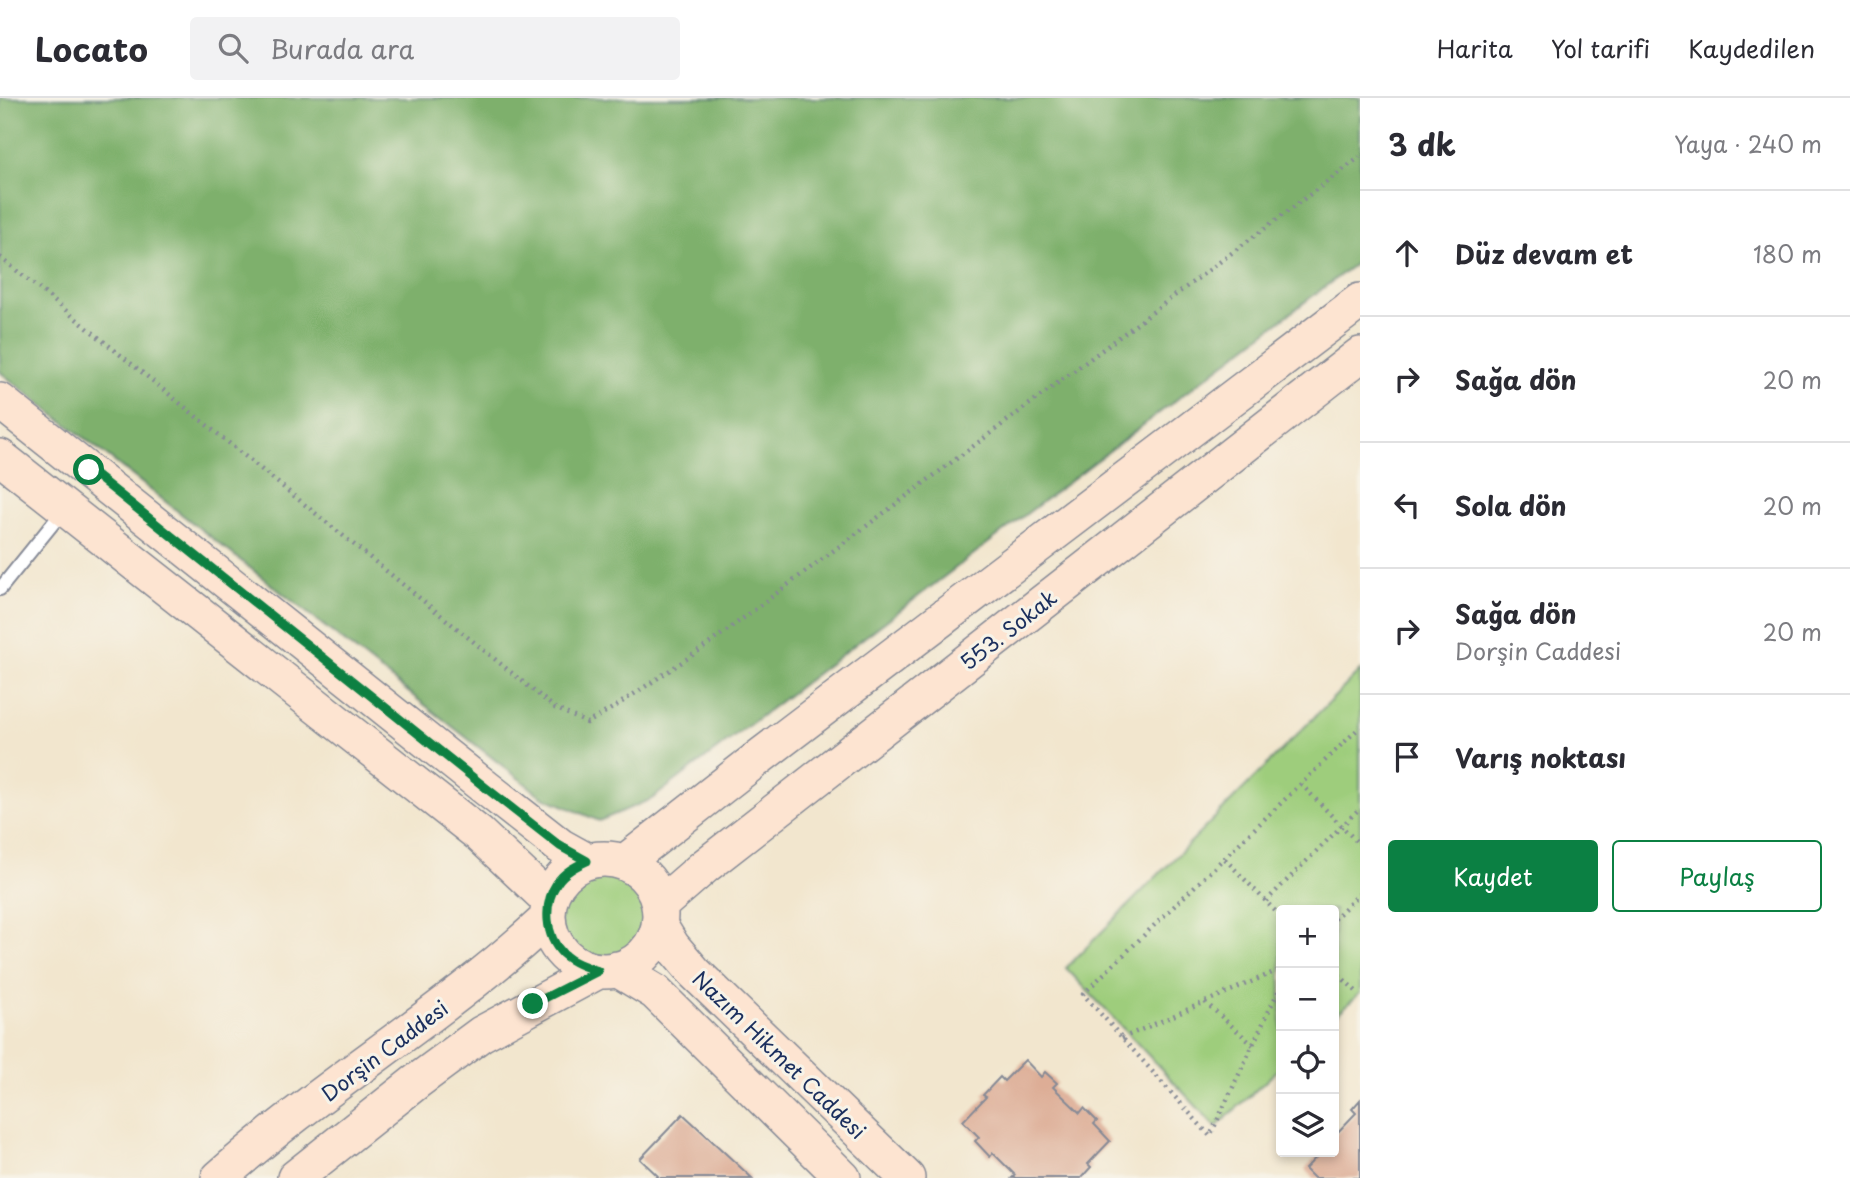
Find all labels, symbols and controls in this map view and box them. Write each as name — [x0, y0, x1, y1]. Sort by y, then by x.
search box — [190, 17, 680, 80]
text: Locato — [35, 23, 148, 73]
icon: search — [214, 29, 252, 67]
text: Burada ara — [270, 29, 414, 68]
text: Harita — [1437, 30, 1513, 66]
text: Yol tarifi — [1551, 30, 1650, 66]
text: Kaydedilen — [1688, 30, 1815, 66]
text: 3 dk — [1388, 121, 1456, 166]
text: Yaya · 240 m — [1674, 126, 1822, 161]
icon: ahead — [1388, 234, 1426, 272]
text: Düz devam et — [1455, 234, 1633, 273]
text: 180 m — [1753, 236, 1822, 271]
icon: right — [1388, 360, 1426, 398]
text: Sağa dön — [1455, 360, 1577, 399]
text: 20 m — [1763, 362, 1822, 397]
route start — [73, 454, 104, 485]
icon: left — [1388, 486, 1426, 524]
text: Sola dön — [1455, 486, 1566, 525]
text: 20 m — [1763, 488, 1822, 523]
street label: 553. Sokak — [953, 581, 1063, 677]
text: Sağa dön — [1455, 594, 1577, 633]
icon: right — [1388, 612, 1426, 650]
text: 20 m — [1763, 614, 1822, 649]
text: Dorşin Caddesi — [1455, 633, 1621, 668]
icon: arrive — [1388, 738, 1426, 776]
text: Varış noktası — [1455, 738, 1626, 777]
button: Kaydet — [1388, 840, 1598, 912]
button: Paylaş — [1612, 840, 1822, 912]
map controls — [1276, 905, 1339, 1157]
button: + — [1276, 905, 1339, 968]
street label: Nazım Hikmet Caddesi — [686, 962, 874, 1146]
button: − — [1276, 968, 1339, 1031]
route end — [517, 988, 548, 1019]
street label: Dorşin Caddesi — [314, 992, 454, 1108]
button: locate — [1276, 1031, 1339, 1094]
button: layers — [1276, 1094, 1339, 1157]

